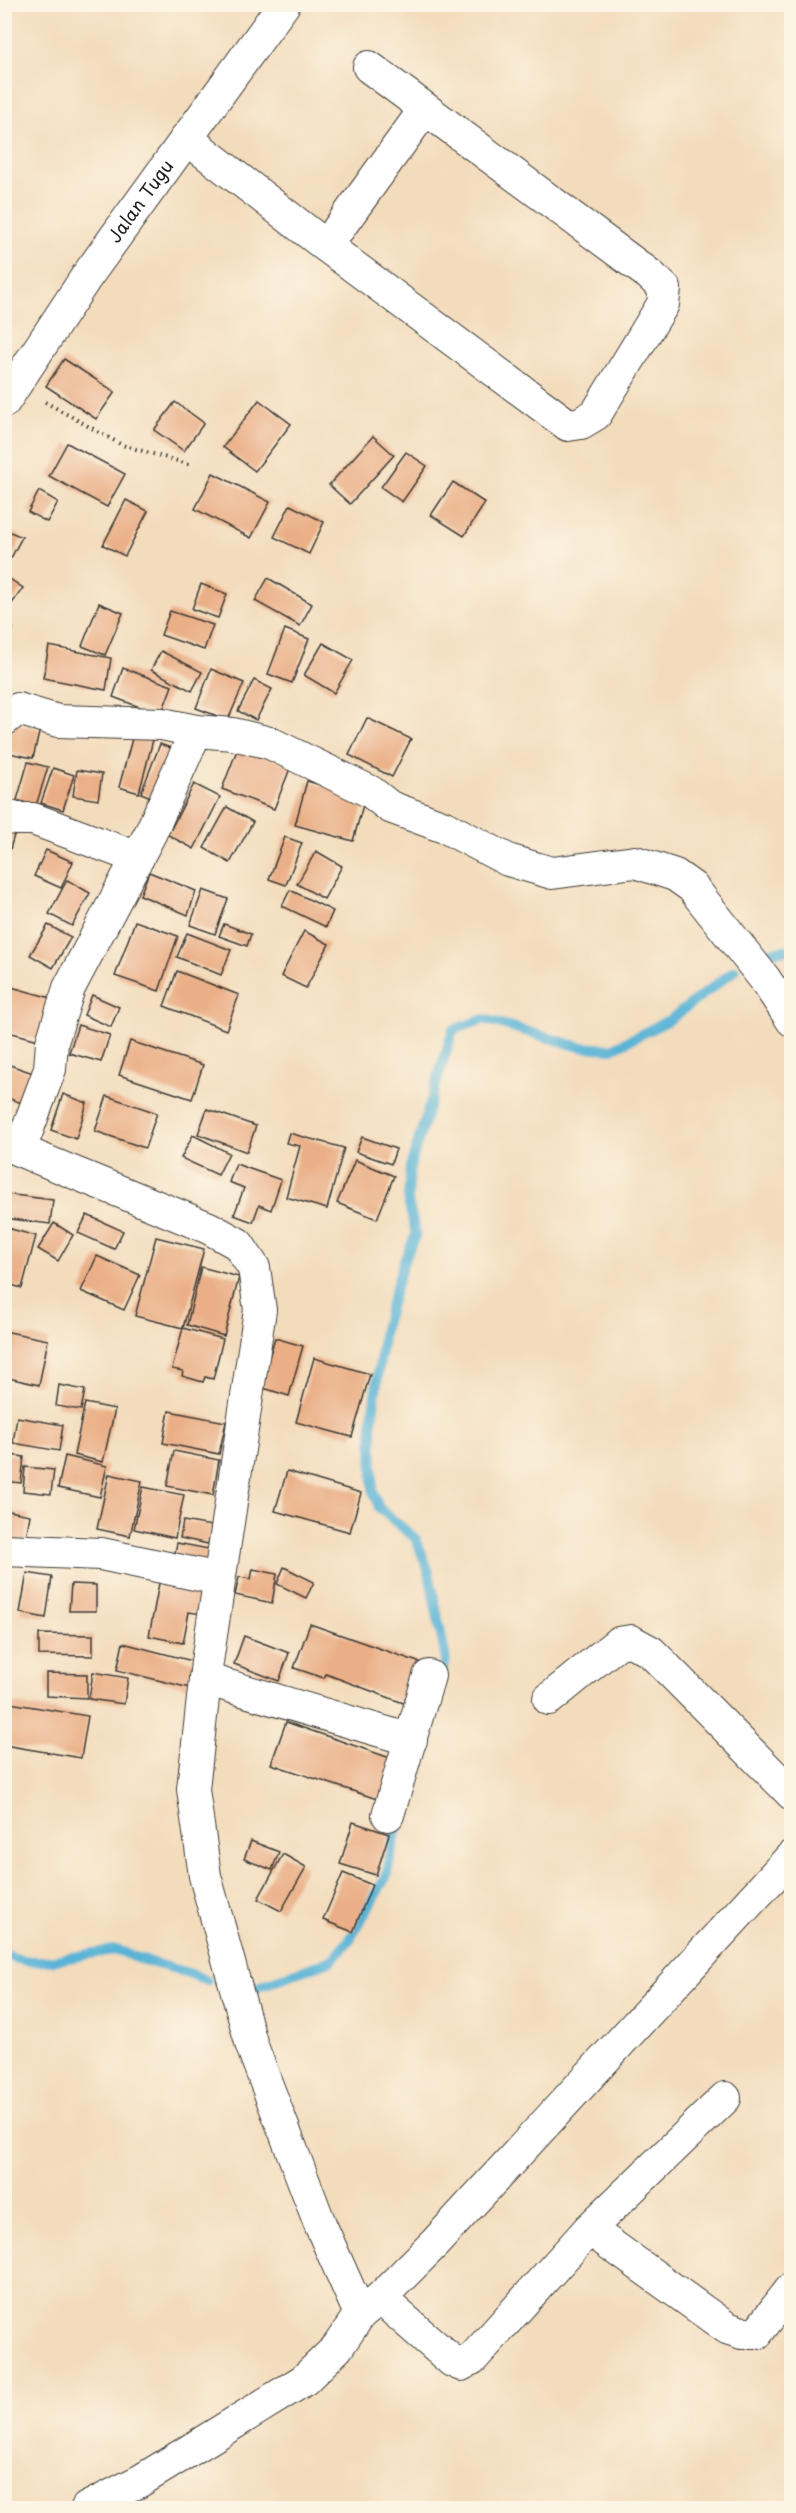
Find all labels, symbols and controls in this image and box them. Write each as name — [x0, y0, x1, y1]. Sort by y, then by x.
street label: Jalan Tugu — [100, 153, 179, 248]

